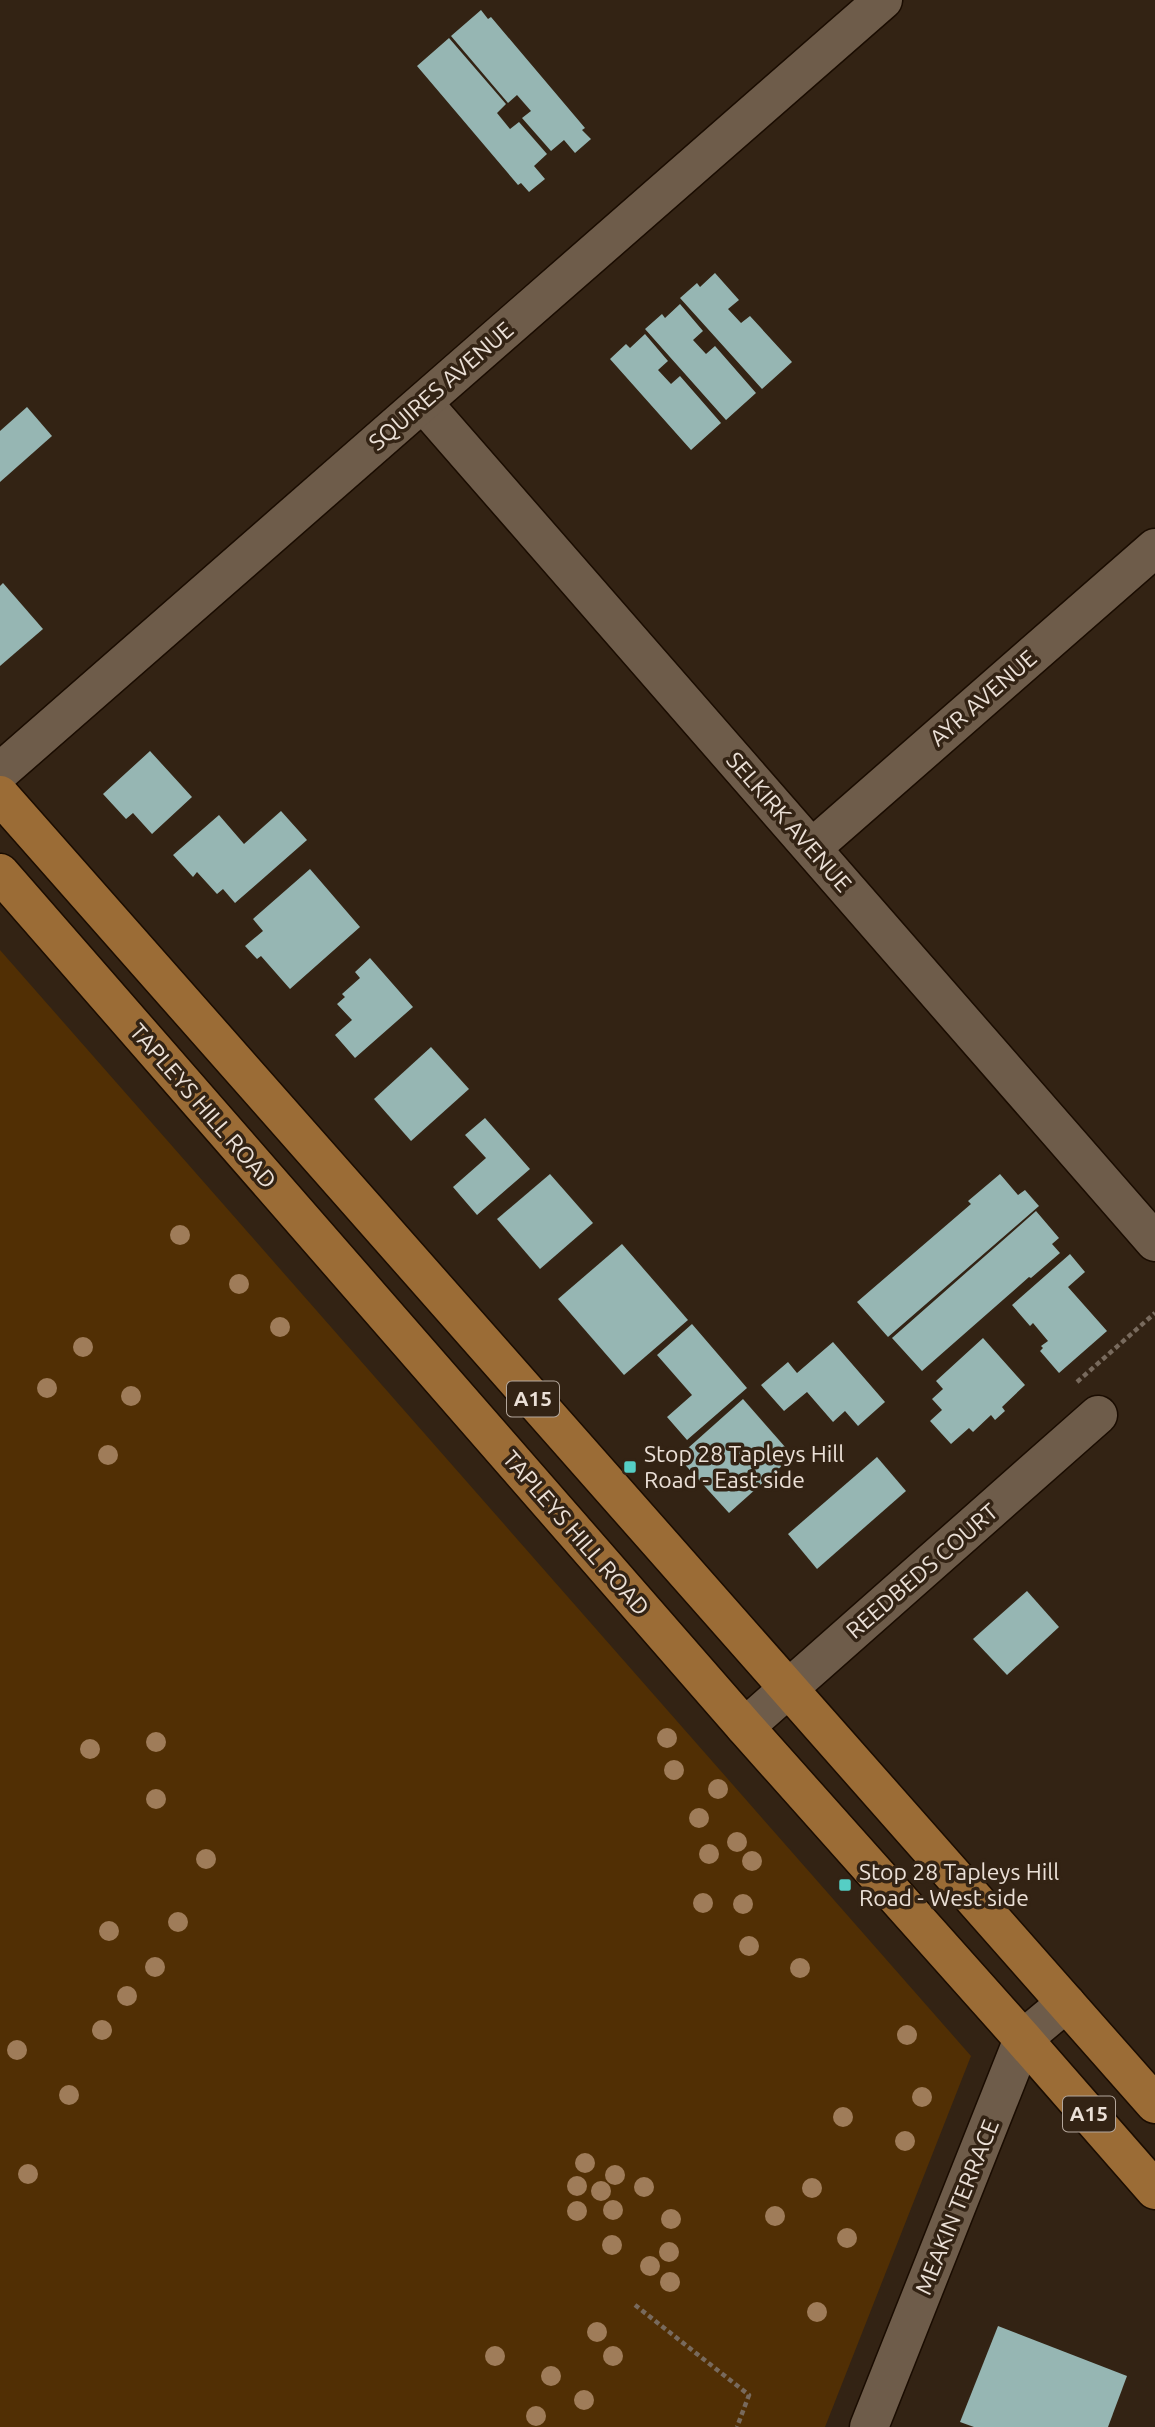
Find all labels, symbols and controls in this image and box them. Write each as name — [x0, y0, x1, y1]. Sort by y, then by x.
street label: SQUIRES AVENUE — [364, 316, 518, 455]
street label: AYR AVENUE — [924, 645, 1041, 751]
street label: SELKIRK AVENUE — [722, 747, 857, 896]
street label: TAPLEYS HILL ROAD — [125, 1019, 281, 1193]
road number: A15 — [507, 1382, 559, 1416]
place label: Stop 28 Tapleys Hill Road - East side — [644, 1441, 844, 1492]
street label: TAPLEYS HILL ROAD — [498, 1446, 654, 1620]
marker: Stop 28 Tapleys Hill Road - East side — [622, 1459, 638, 1475]
street label: REEDBEDS COURT — [841, 1498, 1002, 1643]
place label: Stop 28 Tapleys Hill Road - West side — [859, 1859, 1059, 1910]
marker: Stop 28 Tapleys Hill Road - West side — [837, 1877, 853, 1893]
road number: A15 — [1063, 2096, 1115, 2132]
street label: MEAKIN TERRACE — [910, 2116, 1003, 2298]

